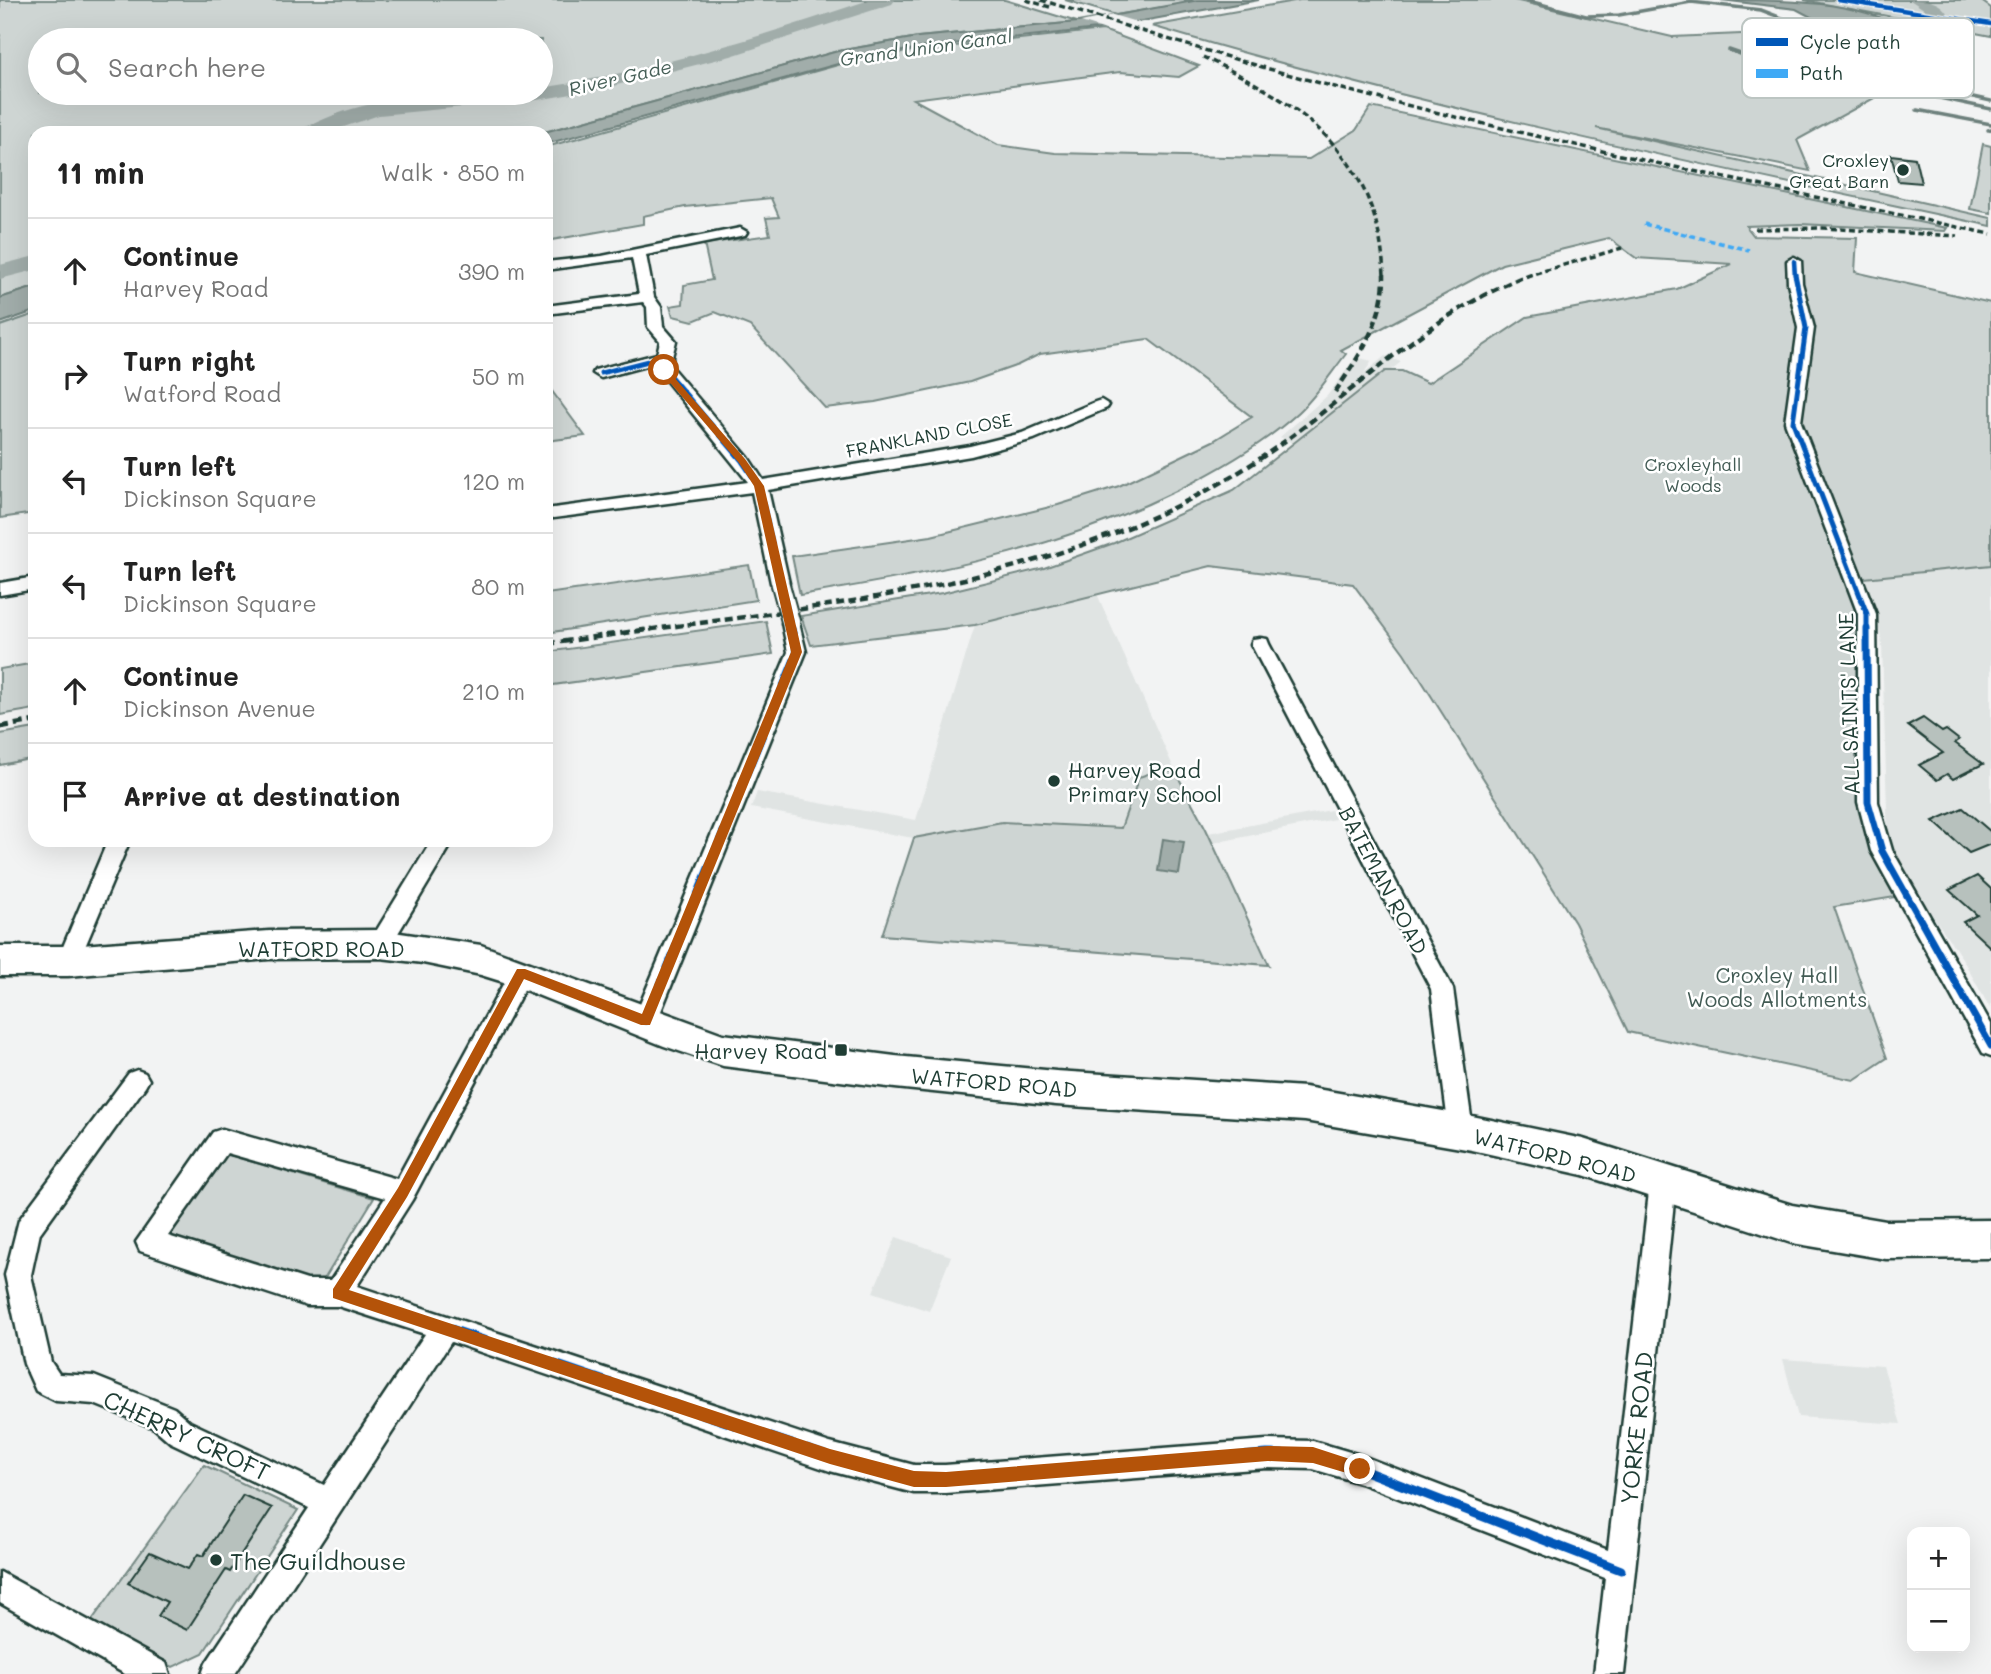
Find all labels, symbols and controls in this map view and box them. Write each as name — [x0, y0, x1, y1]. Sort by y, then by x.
legend — [1742, 18, 1974, 98]
water label: Grand Union Canal — [838, 23, 1014, 71]
search box — [28, 28, 553, 105]
text: Cycle path — [1800, 29, 1900, 54]
icon: search — [52, 48, 90, 86]
text: Search here — [108, 50, 266, 84]
water label: River Gade — [566, 53, 674, 101]
text: Path — [1800, 60, 1843, 85]
place label: Croxley Great Barn — [1789, 148, 1889, 193]
text: 11 min — [56, 152, 145, 192]
text: Walk · 850 m — [381, 157, 525, 187]
marker: Croxley Great Barn — [1895, 162, 1911, 178]
text: Continue — [123, 239, 239, 273]
icon: ahead — [56, 252, 94, 290]
text: 390 m — [458, 256, 525, 286]
text: Harvey Road — [123, 273, 268, 303]
text: Turn right — [123, 344, 256, 378]
route start — [648, 354, 679, 385]
icon: right — [56, 357, 94, 395]
text: 50 m — [472, 361, 525, 391]
text: Watford Road — [123, 378, 281, 408]
street label: FRANKLAND CLOSE — [844, 407, 1014, 463]
text: Turn left — [123, 449, 236, 483]
park label: Croxleyhall Woods — [1644, 452, 1742, 497]
icon: left — [56, 462, 94, 500]
text: 120 m — [462, 466, 525, 496]
text: Dickinson Square — [123, 483, 317, 513]
text: Turn left — [123, 554, 236, 588]
icon: left — [56, 567, 94, 605]
text: 80 m — [471, 571, 525, 601]
text: Dickinson Square — [123, 588, 317, 618]
street label: ALL SAINTS' LANE — [1831, 612, 1865, 796]
text: Continue — [123, 659, 239, 693]
icon: ahead — [56, 672, 94, 710]
text: 210 m — [462, 676, 525, 706]
text: Dickinson Avenue — [123, 693, 316, 723]
place label: Harvey Road Primary School — [1068, 756, 1222, 807]
marker: Harvey Road Primary School — [1046, 773, 1062, 789]
icon: arrive — [56, 777, 94, 815]
text: Arrive at destination — [123, 779, 400, 813]
street label: BATEMAN ROAD — [1334, 801, 1434, 959]
street label: WATFORD ROAD — [238, 935, 404, 962]
park label: Croxley Hall Woods Allotments — [1686, 961, 1868, 1012]
place label: Harvey Road — [694, 1037, 827, 1064]
marker: Harvey Road — [833, 1042, 849, 1058]
street label: WATFORD ROAD — [910, 1061, 1078, 1103]
street label: WATFORD ROAD — [1471, 1122, 1639, 1188]
street label: YORKE ROAD — [1613, 1350, 1659, 1506]
street label: CHERRY CROFT — [99, 1383, 275, 1487]
route end — [1344, 1453, 1375, 1484]
map controls — [1907, 1527, 1970, 1653]
button: + — [1907, 1527, 1970, 1590]
place label: The Guildhouse — [230, 1545, 406, 1576]
marker: The Guildhouse — [208, 1552, 224, 1568]
button: − — [1907, 1590, 1970, 1653]

